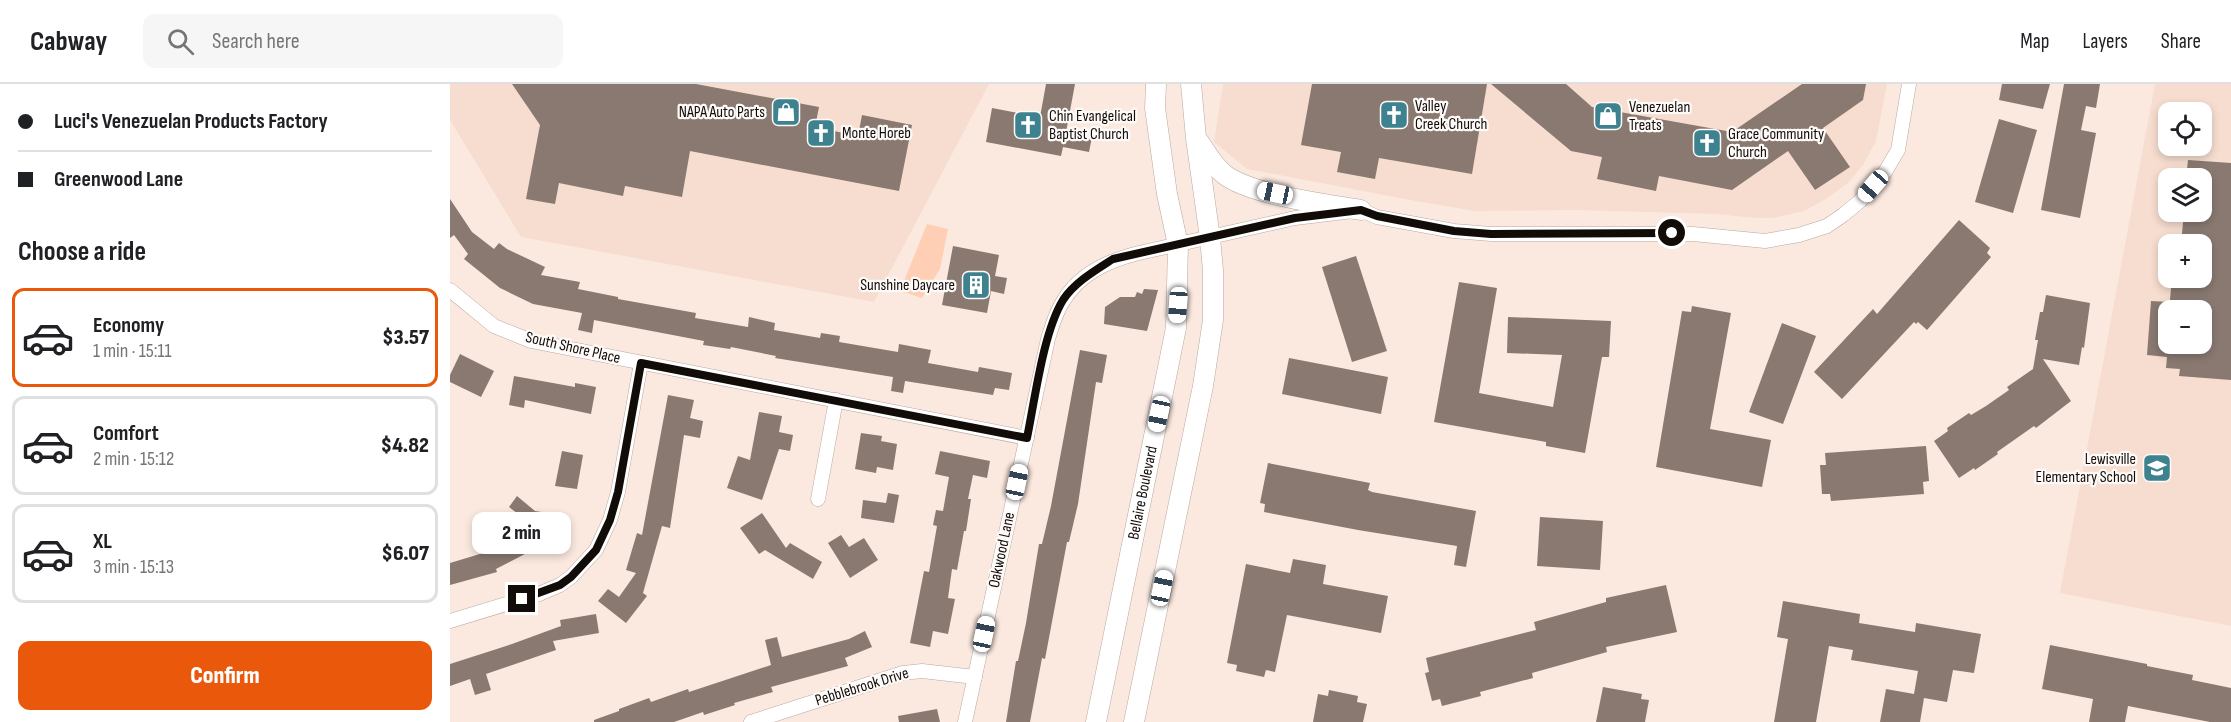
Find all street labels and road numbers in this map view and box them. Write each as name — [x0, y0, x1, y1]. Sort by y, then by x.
street label: South Shore Place — [524, 328, 622, 368]
street label: Bellaire Boulevard — [1124, 444, 1161, 541]
street label: Oakwood Lane — [985, 510, 1019, 590]
street label: Pebblebrook Drive — [813, 664, 911, 710]

